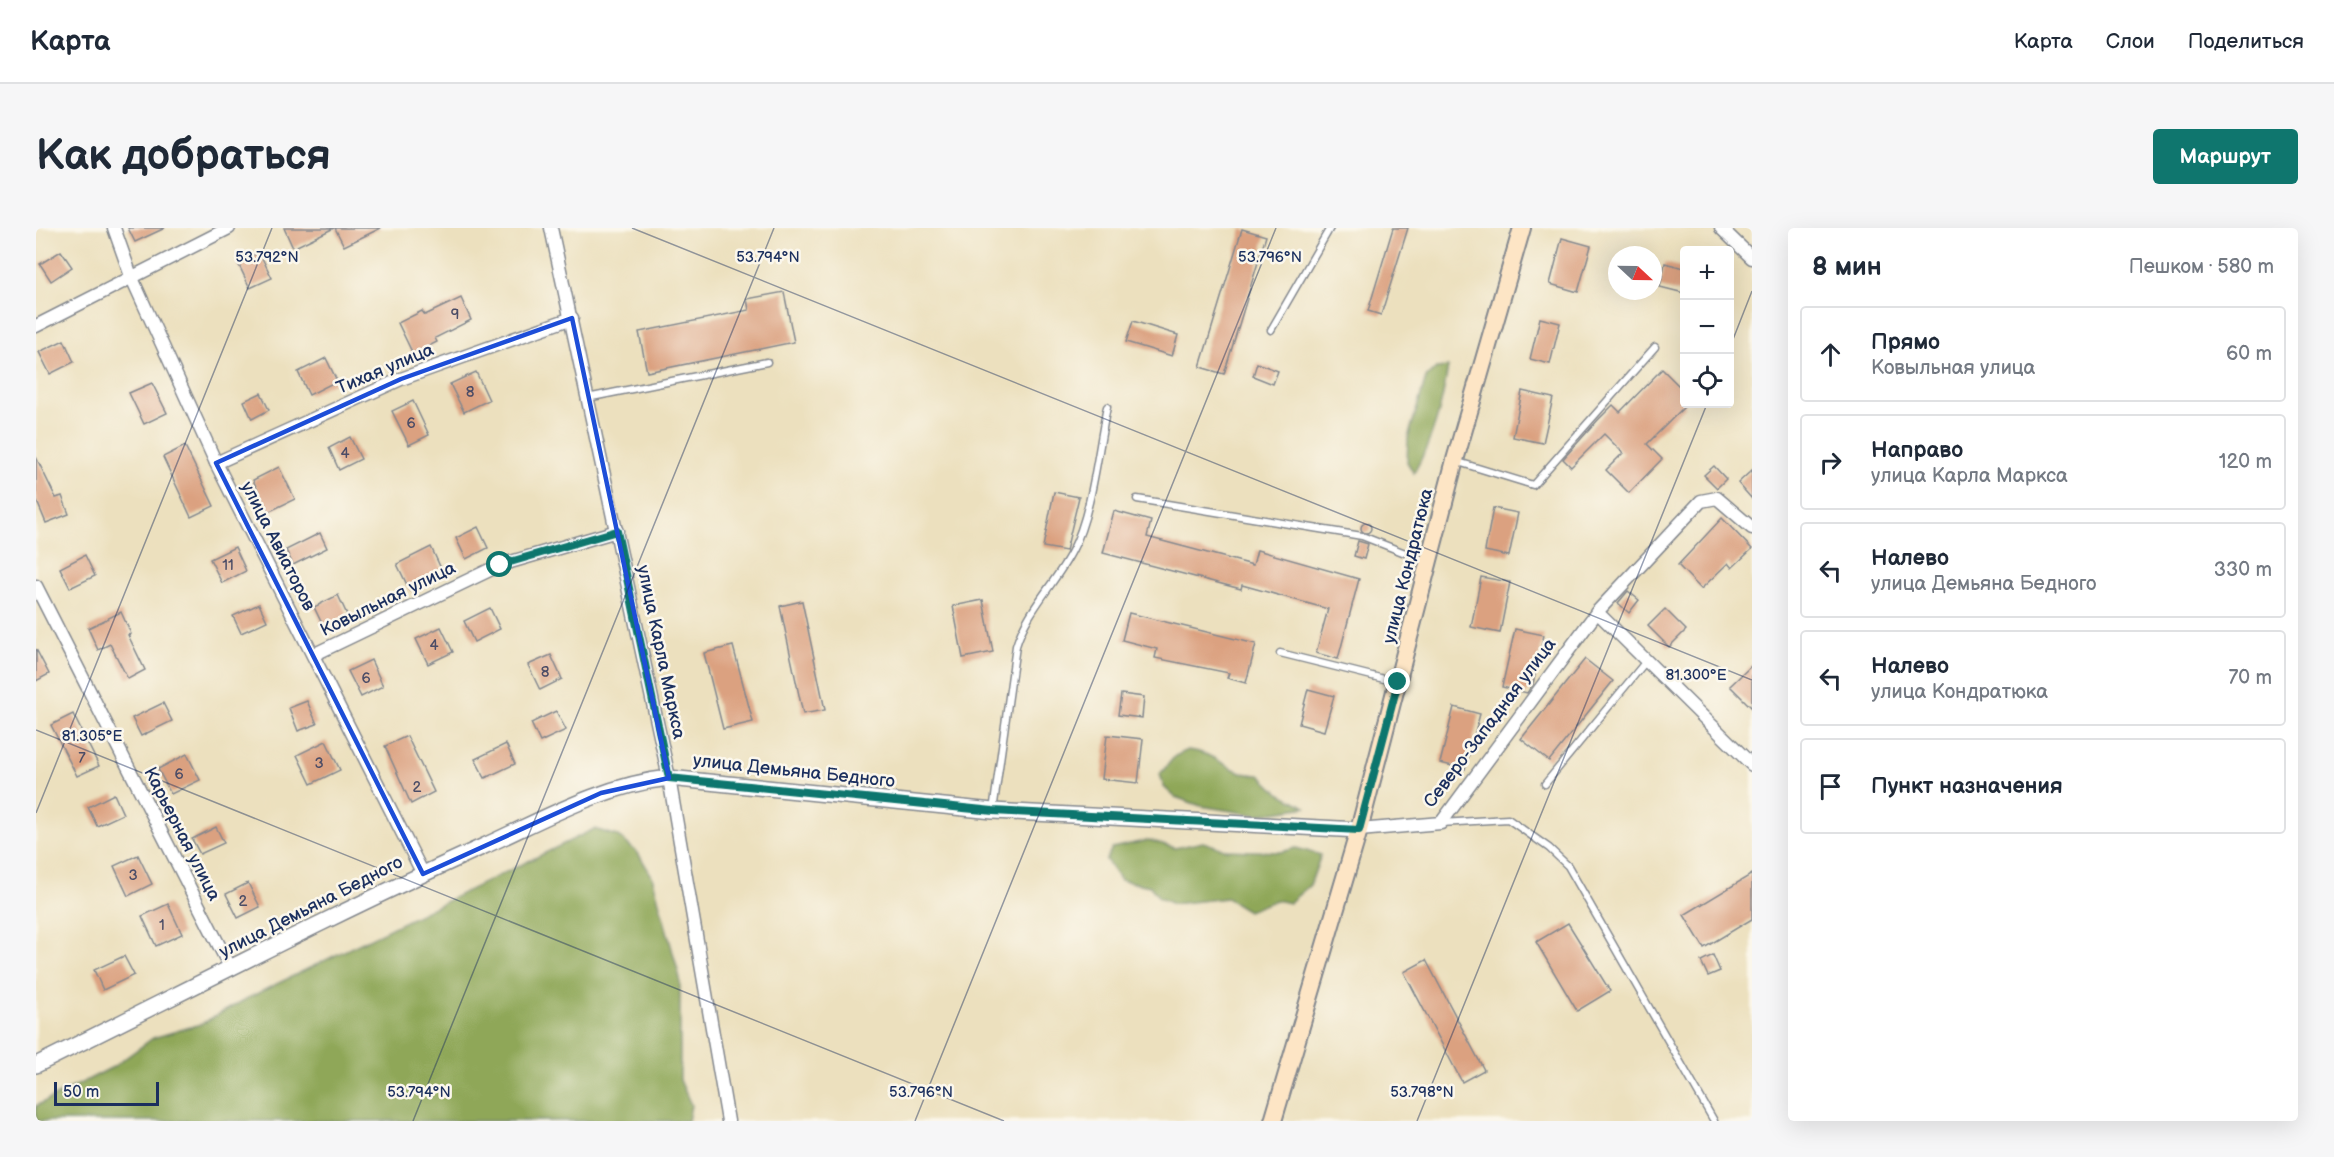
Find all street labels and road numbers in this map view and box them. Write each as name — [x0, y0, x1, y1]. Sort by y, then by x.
street label: Тихая улица — [333, 339, 437, 399]
street label: улица Авиаторов — [236, 478, 320, 615]
street label: улица Кондратюка — [1379, 486, 1438, 646]
street label: Ковыльная улица — [317, 557, 459, 641]
street label: улица Карла Маркса — [632, 563, 690, 741]
street label: Северо-Западная улица — [1419, 634, 1561, 812]
street label: улица Демьяна Бедного — [692, 750, 896, 792]
street label: Карьерная улица — [139, 764, 225, 905]
street label: улица Демьяна Бедного — [216, 852, 406, 962]

